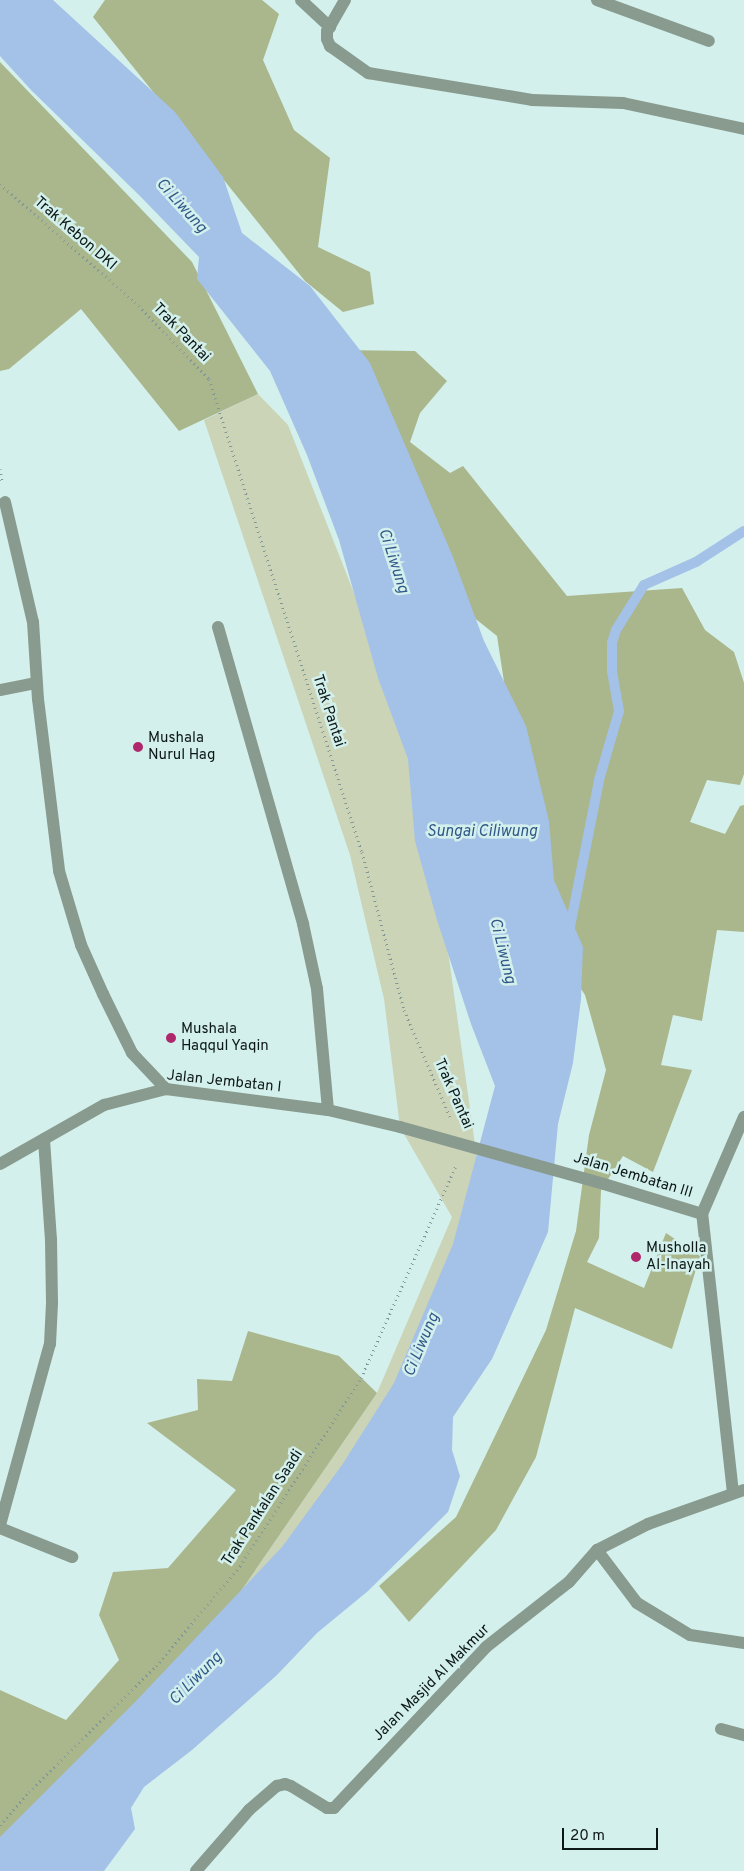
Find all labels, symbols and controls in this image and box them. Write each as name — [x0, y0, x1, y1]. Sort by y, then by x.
water label: Ci Liwung — [151, 175, 211, 237]
street label: Trak Kebon DKI — [30, 193, 120, 275]
street label: Trak Pantai — [148, 300, 214, 366]
water label: Ci Liwung — [373, 526, 413, 596]
street label: Trak Pantai — [308, 673, 348, 749]
place label: Mushala Nurul Hag — [148, 729, 215, 764]
marker: Mushala Nurul Hag — [132, 741, 144, 753]
water label: Sungai Ciliwung — [427, 822, 537, 842]
water label: Ci Liwung — [485, 916, 519, 986]
place label: Mushala Haqqul Yaqin — [181, 1020, 269, 1055]
marker: Mushala Haqqul Yaqin — [165, 1032, 177, 1044]
street label: Trak Pantai — [430, 1056, 476, 1132]
street label: Jalan Jembatan I — [166, 1067, 282, 1097]
street label: Jalan Jembatan III — [571, 1149, 695, 1203]
place label: Musholla Al-Inayah — [646, 1239, 711, 1274]
marker: Musholla Al-Inayah — [630, 1251, 642, 1263]
water label: Ci Liwung — [400, 1310, 444, 1380]
street label: Trak Pankalan Saadi — [219, 1447, 307, 1569]
street label: Jalan Masjid Al Makmur — [370, 1621, 494, 1745]
water label: Ci Liwung — [165, 1648, 227, 1710]
scale bar — [564, 1818, 660, 1850]
text: 20 m — [570, 1827, 605, 1846]

